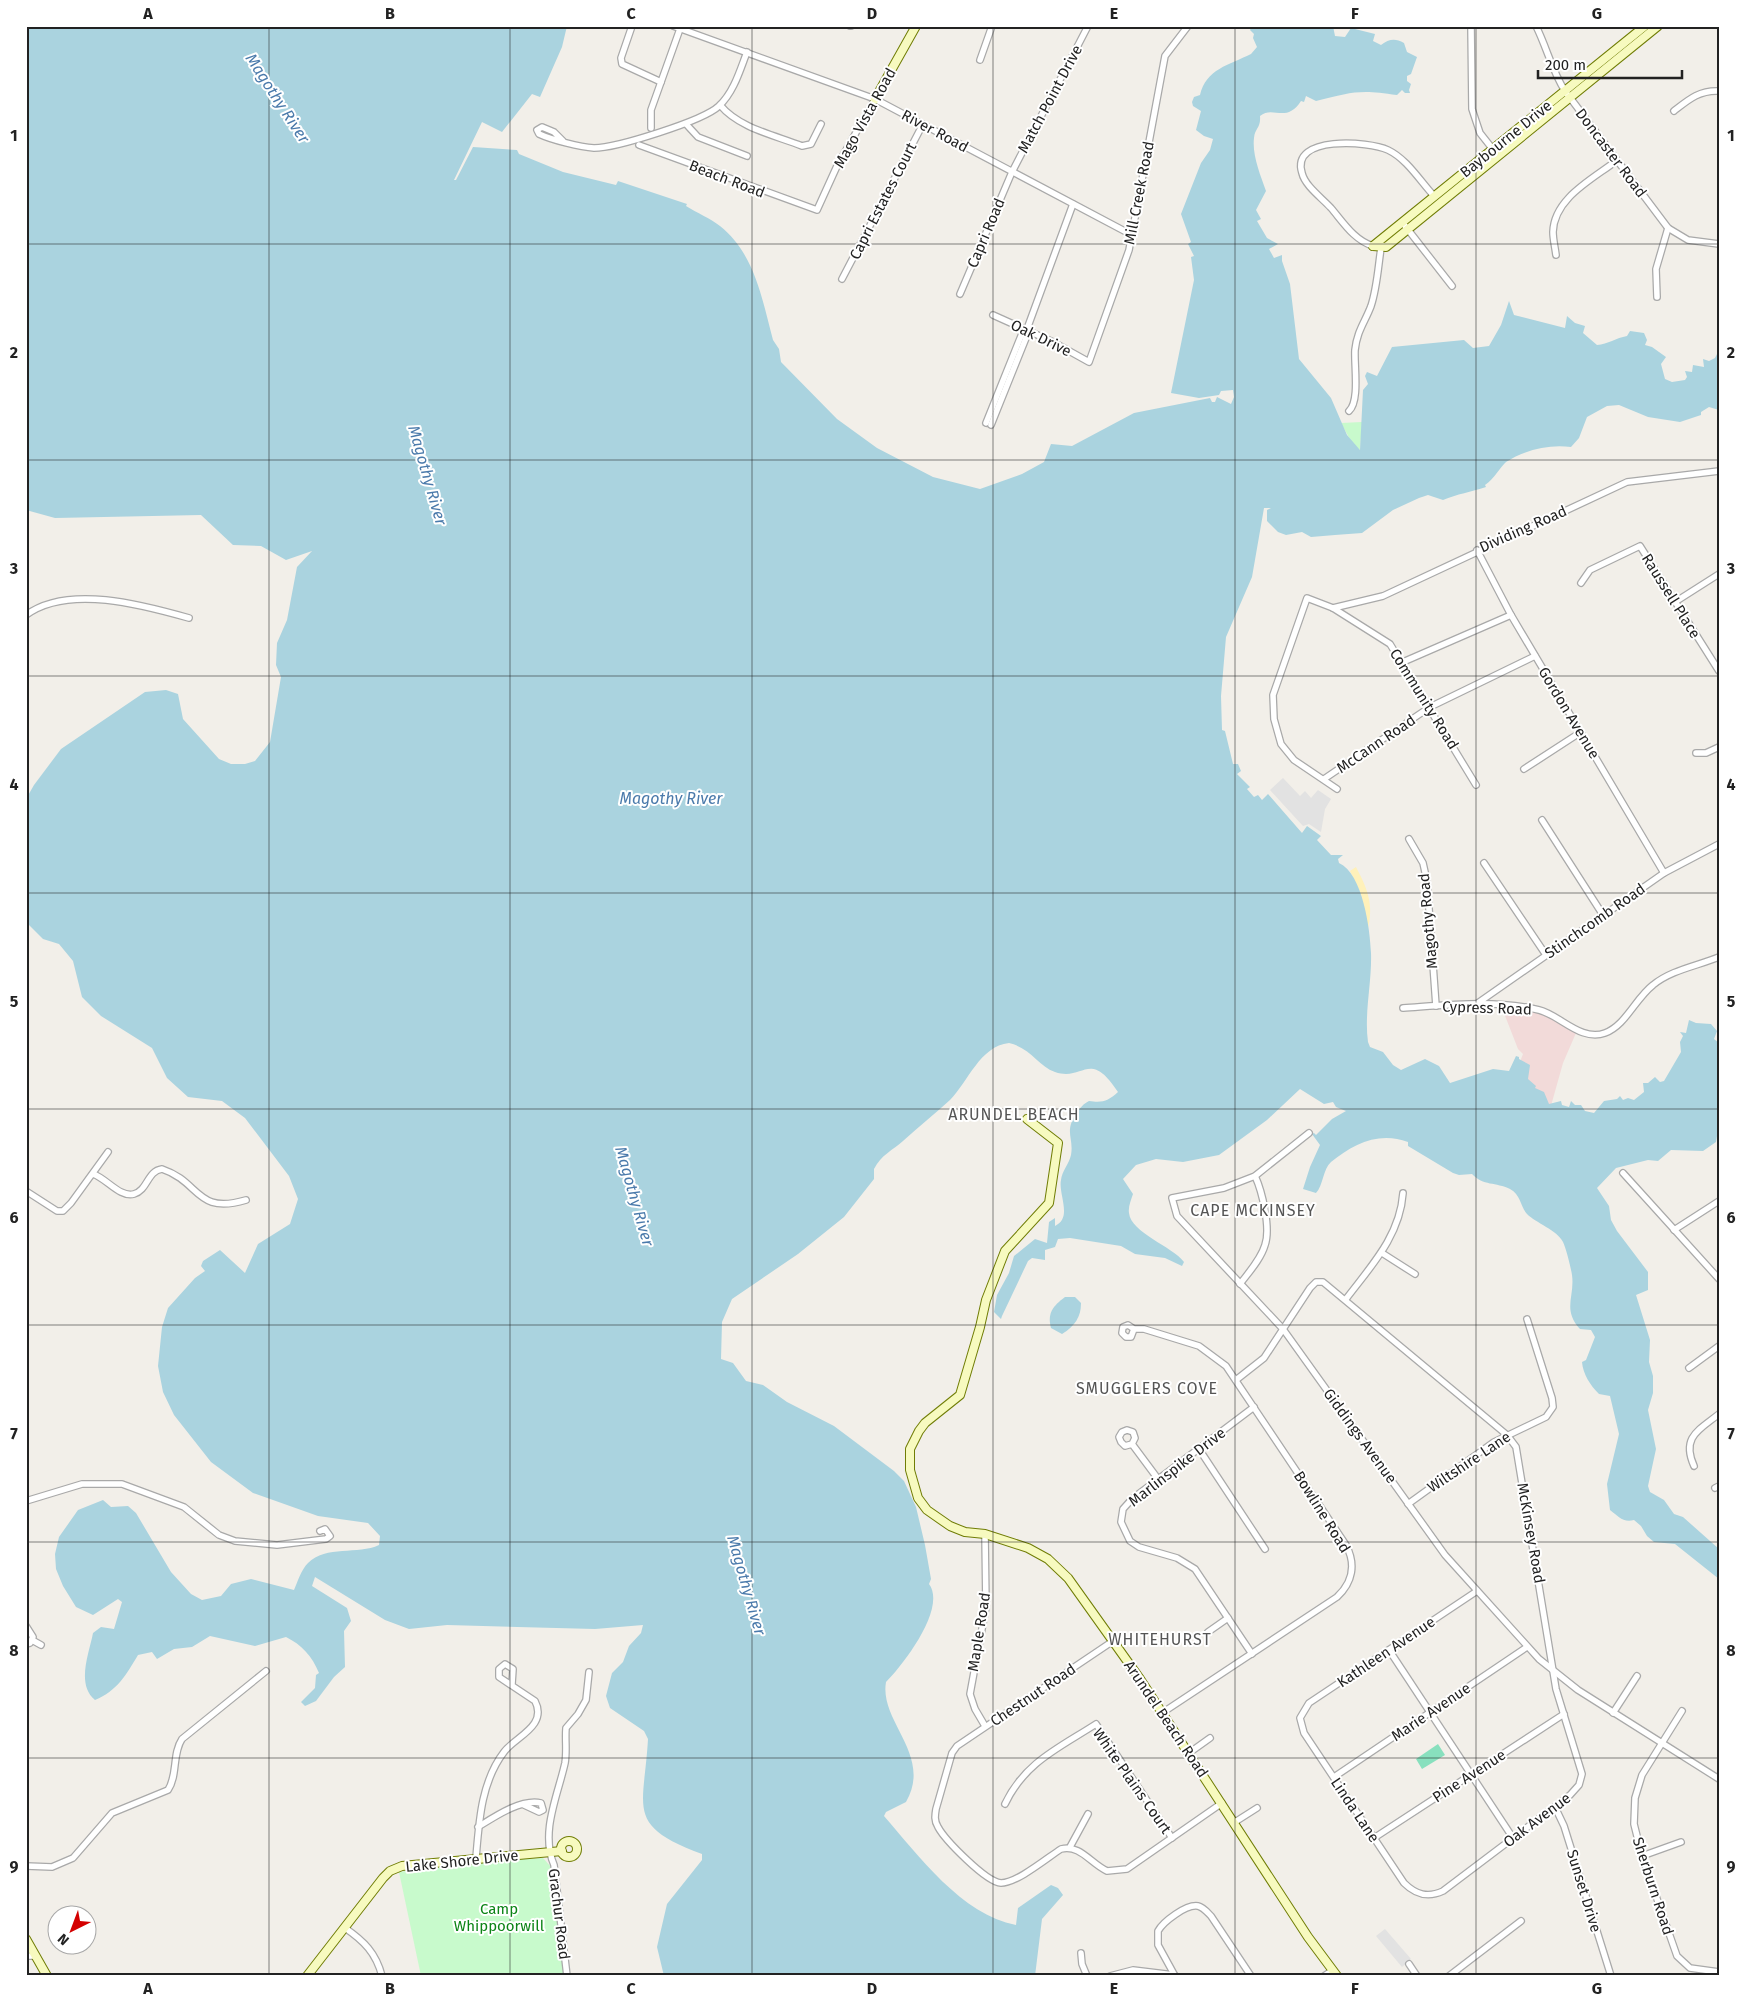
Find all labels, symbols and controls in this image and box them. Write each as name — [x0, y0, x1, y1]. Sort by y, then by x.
text: A — [142, 4, 153, 23]
text: B — [385, 4, 395, 23]
text: C — [626, 4, 636, 23]
text: D — [867, 4, 877, 23]
text: E — [1110, 4, 1118, 23]
text: F — [1351, 4, 1359, 23]
text: G — [1592, 4, 1602, 23]
street label: Match Point Drive — [1014, 42, 1086, 156]
scale bar — [1538, 48, 1681, 80]
water label: Magothy River — [242, 50, 314, 147]
text: 200 m — [1545, 56, 1586, 74]
street label: Mago Vista Road — [830, 65, 900, 171]
street label: Baybourne Drive — [1457, 97, 1555, 181]
street label: Doncaster Road — [1572, 105, 1650, 201]
street label: River Road — [898, 106, 972, 156]
text: 1 — [10, 126, 18, 145]
text: 1 — [1727, 126, 1735, 145]
street label: Capri Estates Court — [846, 139, 921, 263]
street label: Mill Creek Road — [1120, 140, 1158, 246]
street label: Beach Road — [687, 156, 767, 202]
street label: Capri Road — [963, 195, 1009, 271]
street label: Oak Drive — [1008, 316, 1074, 360]
text: 2 — [10, 343, 18, 362]
text: 2 — [1727, 343, 1735, 362]
water label: Magothy River — [404, 423, 451, 528]
street label: Dividing Road — [1476, 502, 1570, 556]
street label: Raussell Place — [1638, 550, 1704, 642]
text: 3 — [9, 559, 18, 578]
text: 3 — [1726, 559, 1735, 578]
street label: Community Road — [1386, 645, 1462, 753]
street label: Gordon Avenue — [1535, 664, 1603, 762]
street label: McCann Road — [1333, 711, 1419, 777]
text: 4 — [9, 775, 19, 794]
text: 4 — [1726, 775, 1736, 794]
water label: Magothy River — [620, 789, 723, 808]
street label: Magothy Road — [1415, 872, 1441, 970]
street label: Stinchcomb Road — [1541, 880, 1649, 962]
text: 5 — [10, 992, 19, 1011]
text: 5 — [1727, 992, 1736, 1011]
street label: Cypress Road — [1442, 997, 1532, 1019]
district label: ARUNDEL BEACH — [948, 1105, 1080, 1124]
water label: Magothy River — [611, 1144, 658, 1249]
district label: CAPE MCKINSEY — [1190, 1201, 1316, 1220]
text: 6 — [9, 1208, 19, 1227]
text: 6 — [1726, 1208, 1736, 1227]
district label: SMUGGLERS COVE — [1076, 1379, 1218, 1398]
street label: Giddings Avenue — [1319, 1385, 1401, 1487]
text: 7 — [10, 1424, 18, 1443]
street label: Marlinspike Drive — [1125, 1424, 1229, 1510]
text: 7 — [1727, 1424, 1735, 1443]
street label: Wiltshire Lane — [1424, 1428, 1514, 1496]
street label: Bowline Road — [1290, 1468, 1354, 1556]
street label: McKinsey Road — [1513, 1481, 1549, 1585]
water label: Magothy River — [723, 1533, 770, 1638]
street label: Maple Road — [964, 1591, 994, 1673]
street label: Kathleen Avenue — [1334, 1613, 1438, 1691]
district label: WHITEHURST — [1108, 1630, 1212, 1649]
text: 8 — [9, 1641, 19, 1660]
text: 8 — [1726, 1641, 1736, 1660]
street label: Arundel Beach Road — [1120, 1657, 1212, 1781]
street label: Chestnut Road — [987, 1660, 1079, 1730]
street label: Marie Avenue — [1388, 1679, 1474, 1745]
street label: White Plains Court — [1089, 1725, 1175, 1838]
street label: Pine Avenue — [1429, 1746, 1509, 1806]
street label: Linda Lane — [1327, 1774, 1383, 1846]
street label: Oak Avenue — [1500, 1789, 1574, 1851]
street label: Sherburn Road — [1629, 1835, 1677, 1937]
street label: Lake Shore Drive — [405, 1846, 519, 1876]
street label: Sunset Drive — [1563, 1848, 1605, 1934]
text: 9 — [10, 1857, 19, 1876]
text: 9 — [1727, 1857, 1736, 1876]
street label: Grachur Road — [544, 1867, 574, 1961]
park label: Camp Whippoorwill — [454, 1900, 545, 1935]
north arrow — [48, 1904, 98, 1954]
text: N — [54, 1930, 73, 1949]
text: A — [142, 1979, 153, 1998]
text: B — [385, 1979, 395, 1998]
text: C — [626, 1979, 636, 1998]
text: D — [867, 1979, 877, 1998]
text: E — [1110, 1979, 1118, 1998]
text: F — [1351, 1979, 1359, 1998]
text: G — [1592, 1979, 1602, 1998]

